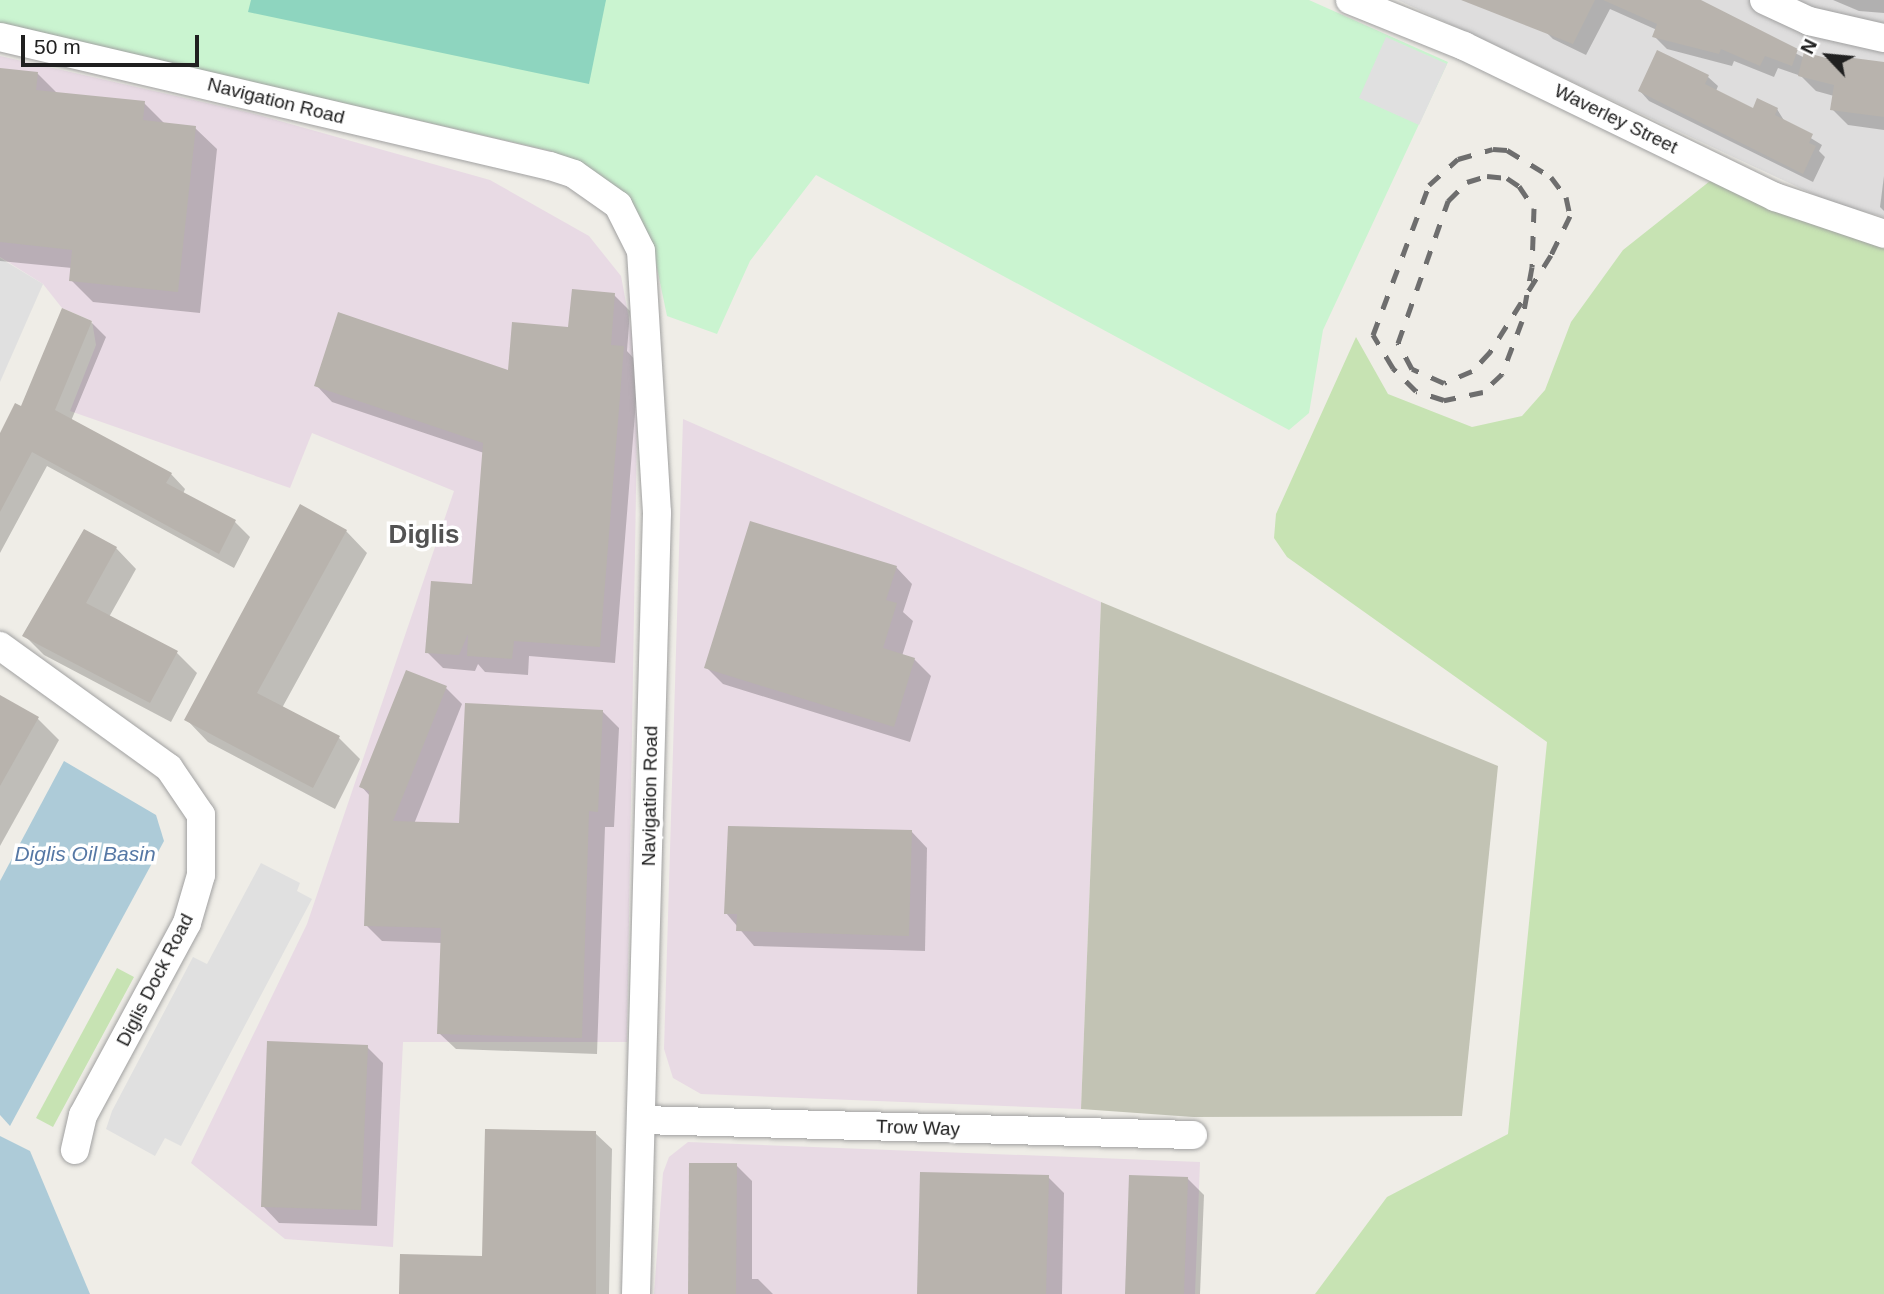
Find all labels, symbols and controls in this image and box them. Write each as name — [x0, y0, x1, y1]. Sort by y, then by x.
scale bar — [24, 21, 203, 65]
north arrow — [1793, 21, 1863, 91]
text: 50 m — [34, 35, 81, 58]
text: N — [1796, 36, 1821, 57]
street label: Navigation Road — [205, 73, 347, 129]
street label: Waverley Street — [1551, 79, 1681, 159]
district label: Diglis — [389, 519, 459, 551]
street label: Navigation Road — [637, 726, 663, 866]
water label: Diglis Oil Basin — [14, 841, 156, 867]
street label: Diglis Dock Road — [112, 910, 198, 1050]
street label: Trow Way — [876, 1115, 960, 1141]

